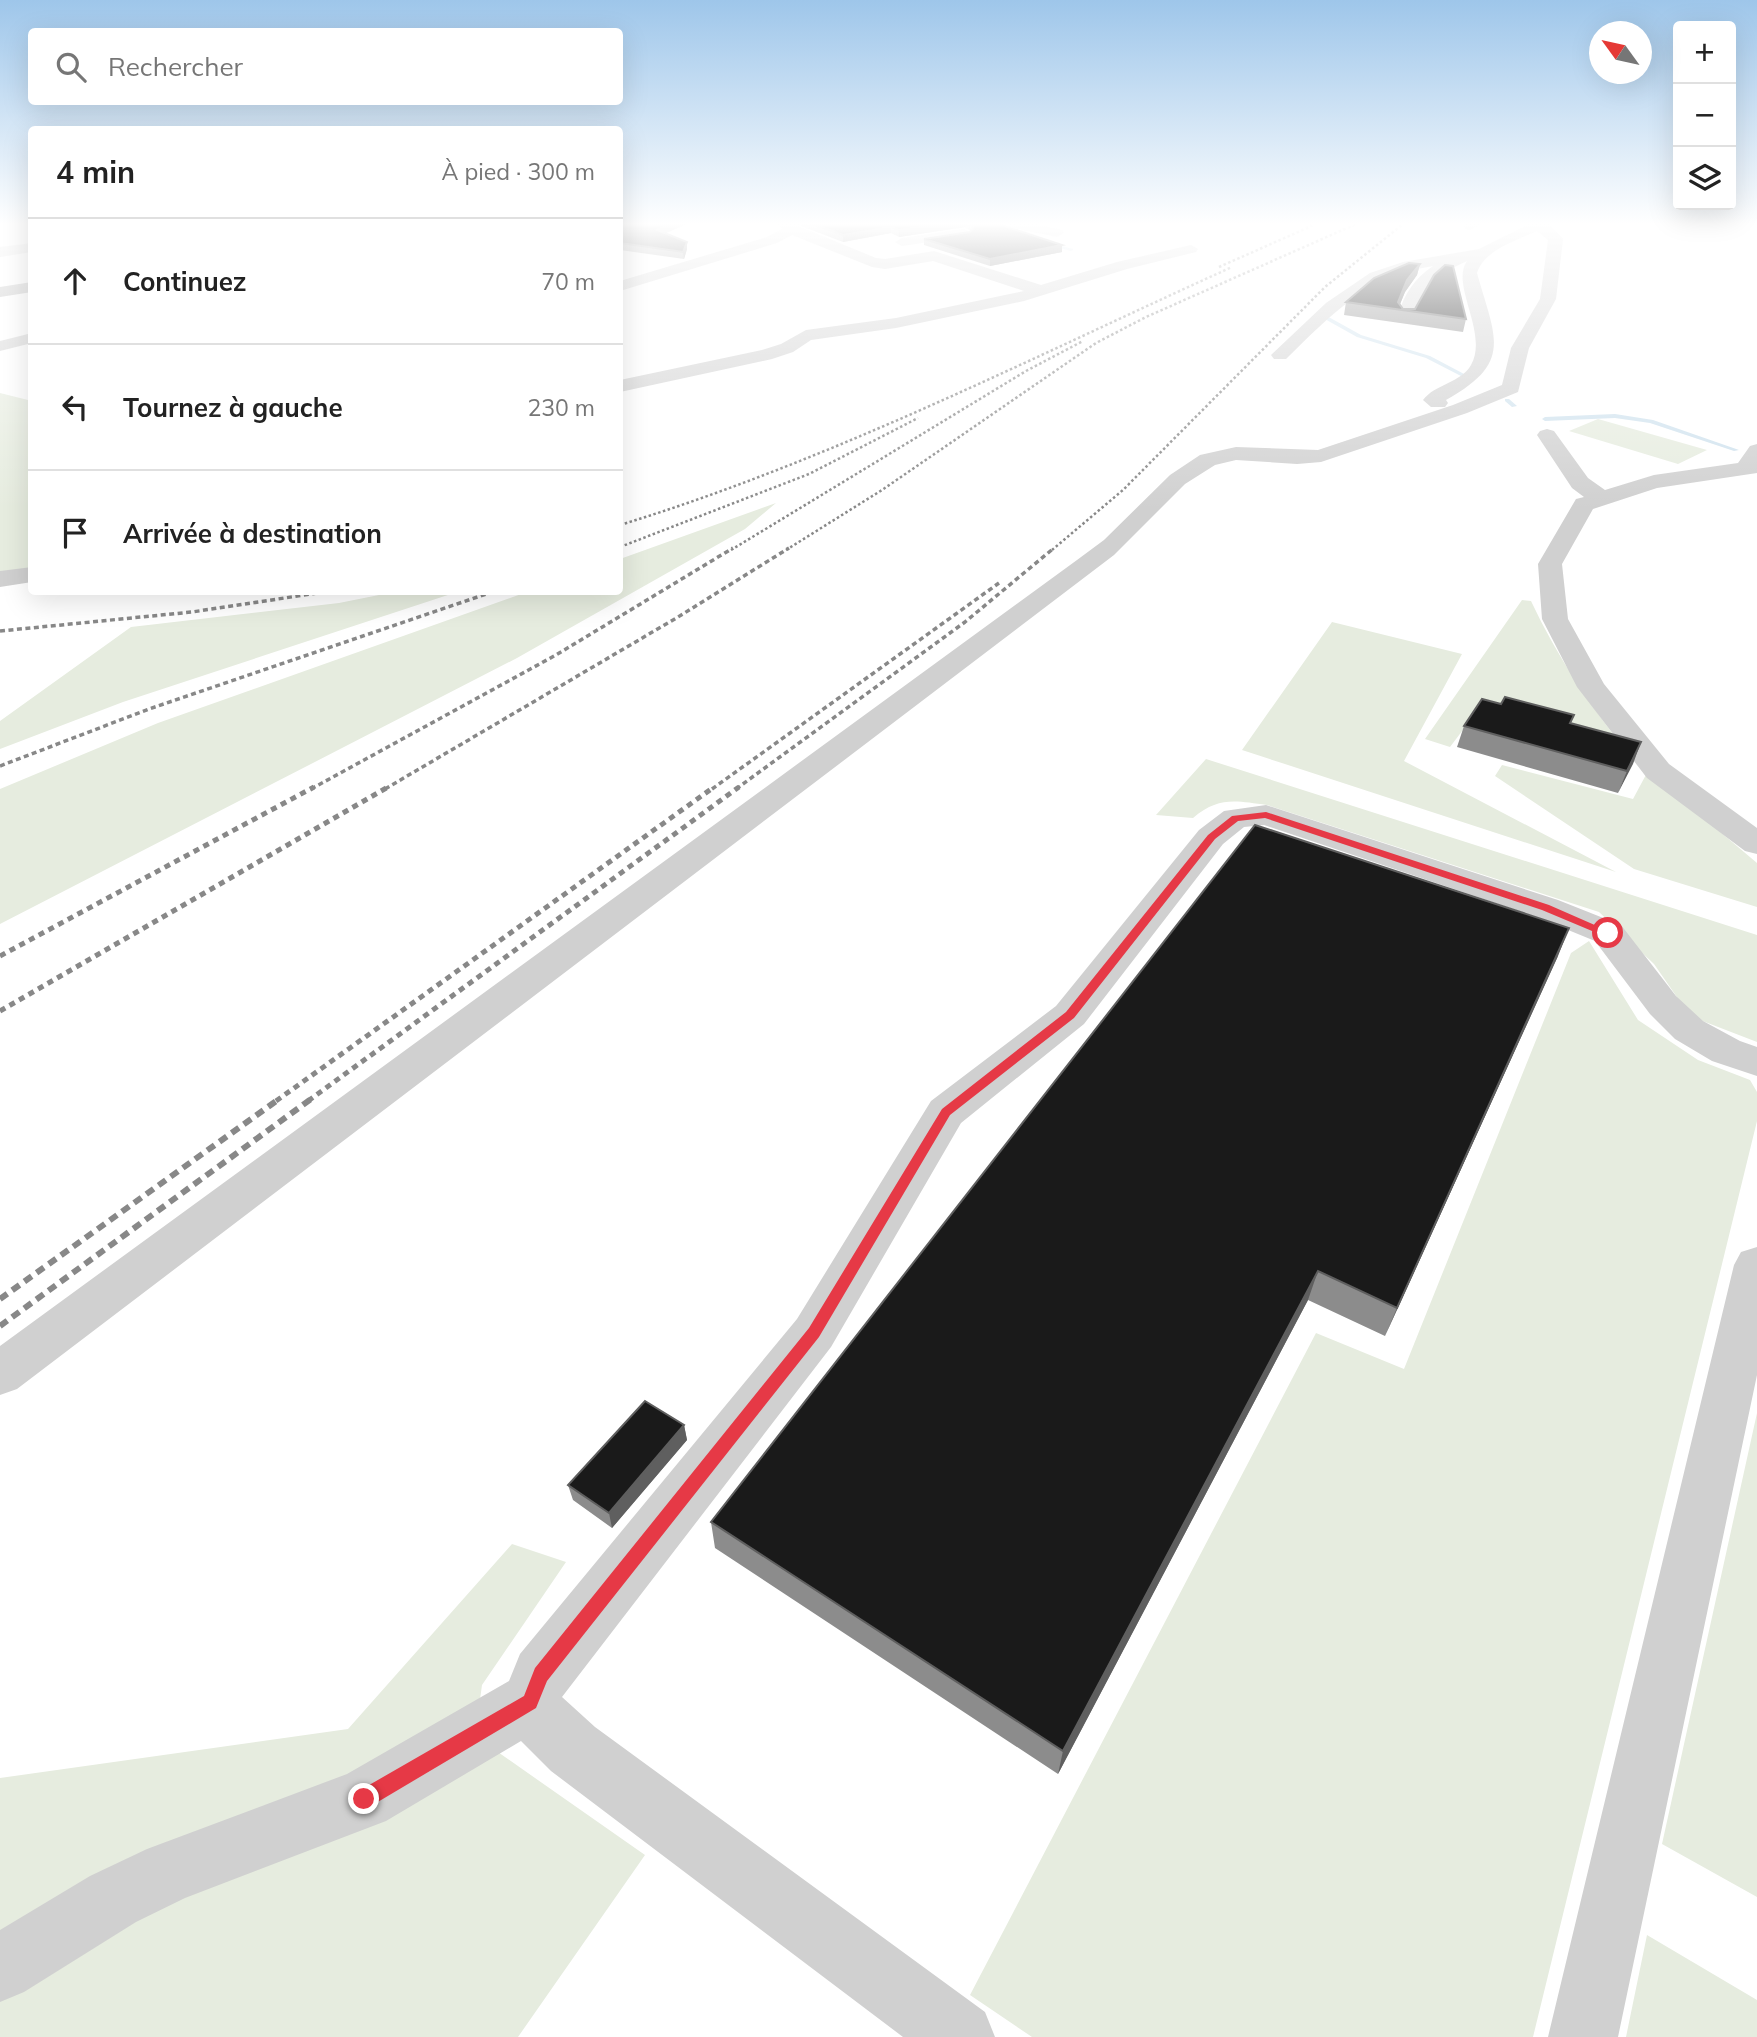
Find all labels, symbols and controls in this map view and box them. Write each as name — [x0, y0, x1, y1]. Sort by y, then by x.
north arrow — [1589, 21, 1652, 84]
map controls — [1673, 21, 1736, 210]
button: + — [1673, 21, 1736, 84]
search box — [28, 28, 623, 105]
icon: search — [52, 48, 90, 86]
text: Rechercher — [108, 50, 243, 83]
button: − — [1673, 84, 1736, 147]
button: layers — [1673, 147, 1736, 210]
text: 4 min — [56, 153, 135, 191]
text: À pied · 300 m — [442, 157, 595, 186]
icon: ahead — [56, 262, 94, 300]
text: Continuez — [123, 265, 247, 298]
text: 70 m — [541, 267, 595, 296]
icon: left — [56, 388, 94, 426]
text: Tournez à gauche — [123, 391, 343, 424]
text: 230 m — [527, 393, 595, 422]
icon: arrive — [56, 514, 94, 552]
text: Arrivée à destination — [123, 517, 382, 550]
route start — [1592, 917, 1623, 948]
route end — [348, 1783, 379, 1814]

